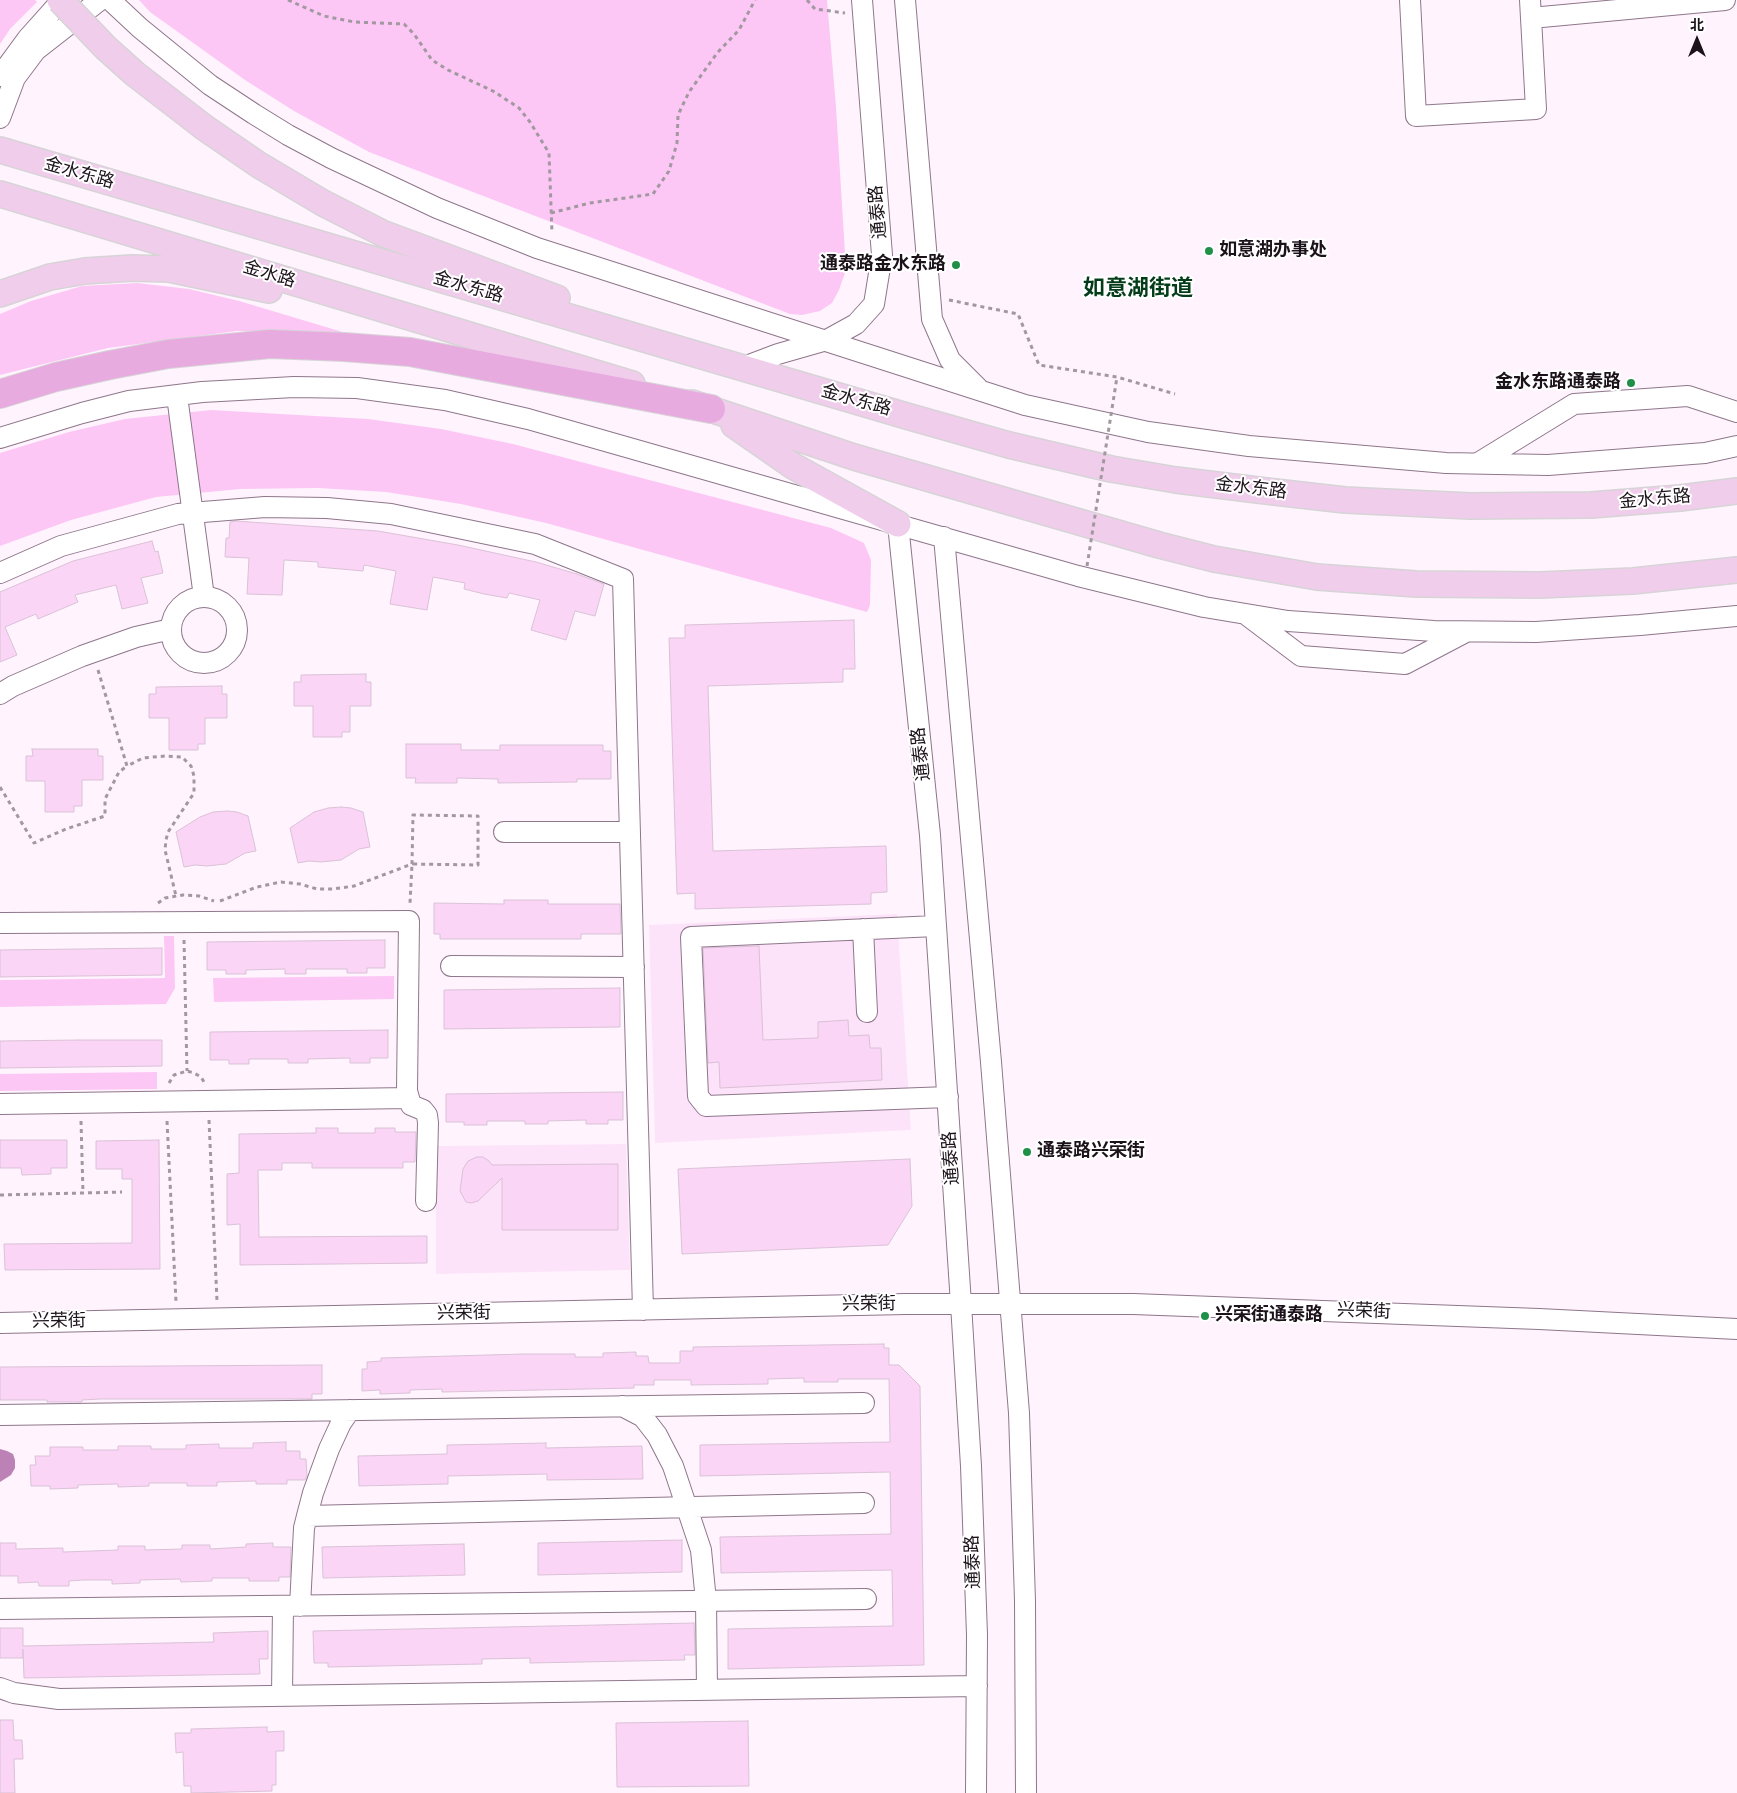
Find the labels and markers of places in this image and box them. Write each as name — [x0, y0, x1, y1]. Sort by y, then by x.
place label: 如意湖办事处 — [1219, 240, 1327, 262]
marker: 如意湖办事处 — [1203, 245, 1215, 257]
place label: 通泰路金水东路 — [820, 254, 946, 276]
marker: 通泰路金水东路 — [950, 259, 962, 271]
place label: 金水东路通泰路 — [1495, 372, 1621, 394]
marker: 金水东路通泰路 — [1625, 377, 1637, 389]
place label: 通泰路兴荣街 — [1037, 1141, 1145, 1163]
marker: 通泰路兴荣街 — [1021, 1146, 1033, 1158]
place label: 兴荣街通泰路 — [1215, 1305, 1323, 1327]
marker: 兴荣街通泰路 — [1199, 1310, 1211, 1322]

